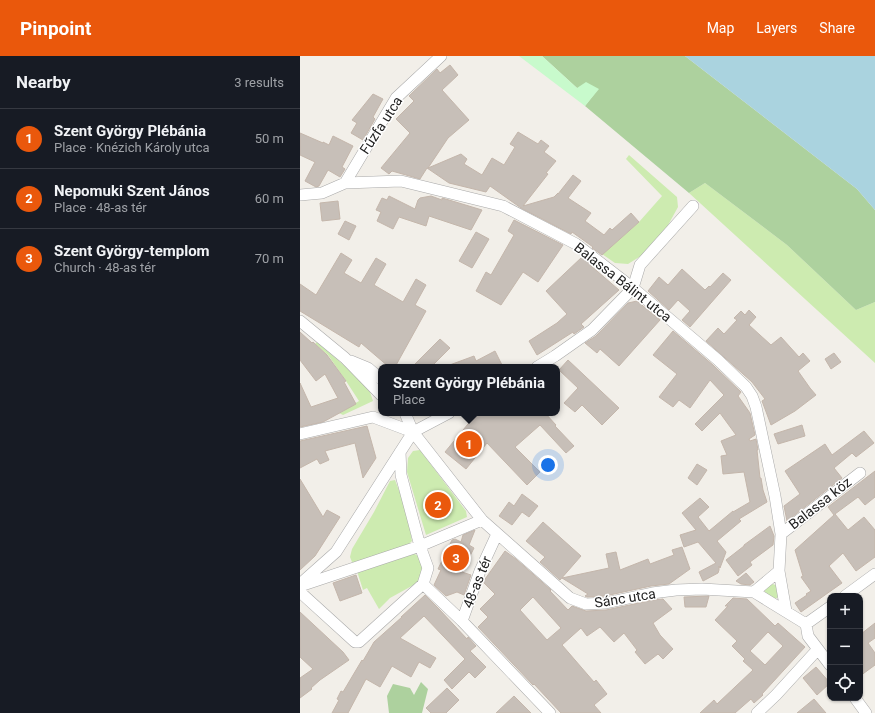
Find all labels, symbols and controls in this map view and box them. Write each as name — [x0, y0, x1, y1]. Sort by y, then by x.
text: Pinpoint — [20, 17, 91, 40]
text: Map — [707, 20, 734, 36]
text: Layers — [756, 20, 797, 36]
text: Share — [819, 20, 855, 36]
text: Nearby — [16, 72, 71, 92]
text: 3 results — [234, 75, 284, 90]
street label: Fűzfa utca — [356, 93, 406, 157]
text: Szent György Plébánia — [54, 122, 206, 140]
text: 1 — [25, 131, 33, 146]
text: 50 m — [255, 131, 284, 146]
text: Place · Knézich Károly utca — [54, 140, 210, 155]
text: Nepomuki Szent János — [54, 182, 210, 200]
text: 2 — [25, 191, 33, 206]
text: 60 m — [255, 191, 284, 206]
text: Place · 48-as tér — [54, 200, 147, 215]
street label: Balassa Bálint utca — [571, 239, 675, 325]
text: Szent György-templom — [54, 242, 210, 260]
text: 3 — [25, 251, 33, 266]
text: 70 m — [255, 251, 284, 266]
text: Church · 48-as tér — [54, 260, 156, 275]
popup — [378, 364, 560, 416]
text: Szent György Plébánia — [393, 374, 545, 392]
text: Place — [393, 392, 425, 407]
pin: 1 — [456, 429, 482, 459]
your location — [538, 455, 558, 475]
street label: Balassa köz — [786, 474, 854, 532]
pin: 2 — [425, 490, 451, 520]
pin: 3 — [443, 543, 469, 573]
street label: 48-as tér — [459, 553, 495, 610]
street label: Sánc utca — [593, 585, 657, 611]
map controls — [827, 593, 863, 701]
button: + — [827, 593, 863, 629]
button: − — [827, 629, 863, 665]
button: locate — [827, 665, 863, 701]

